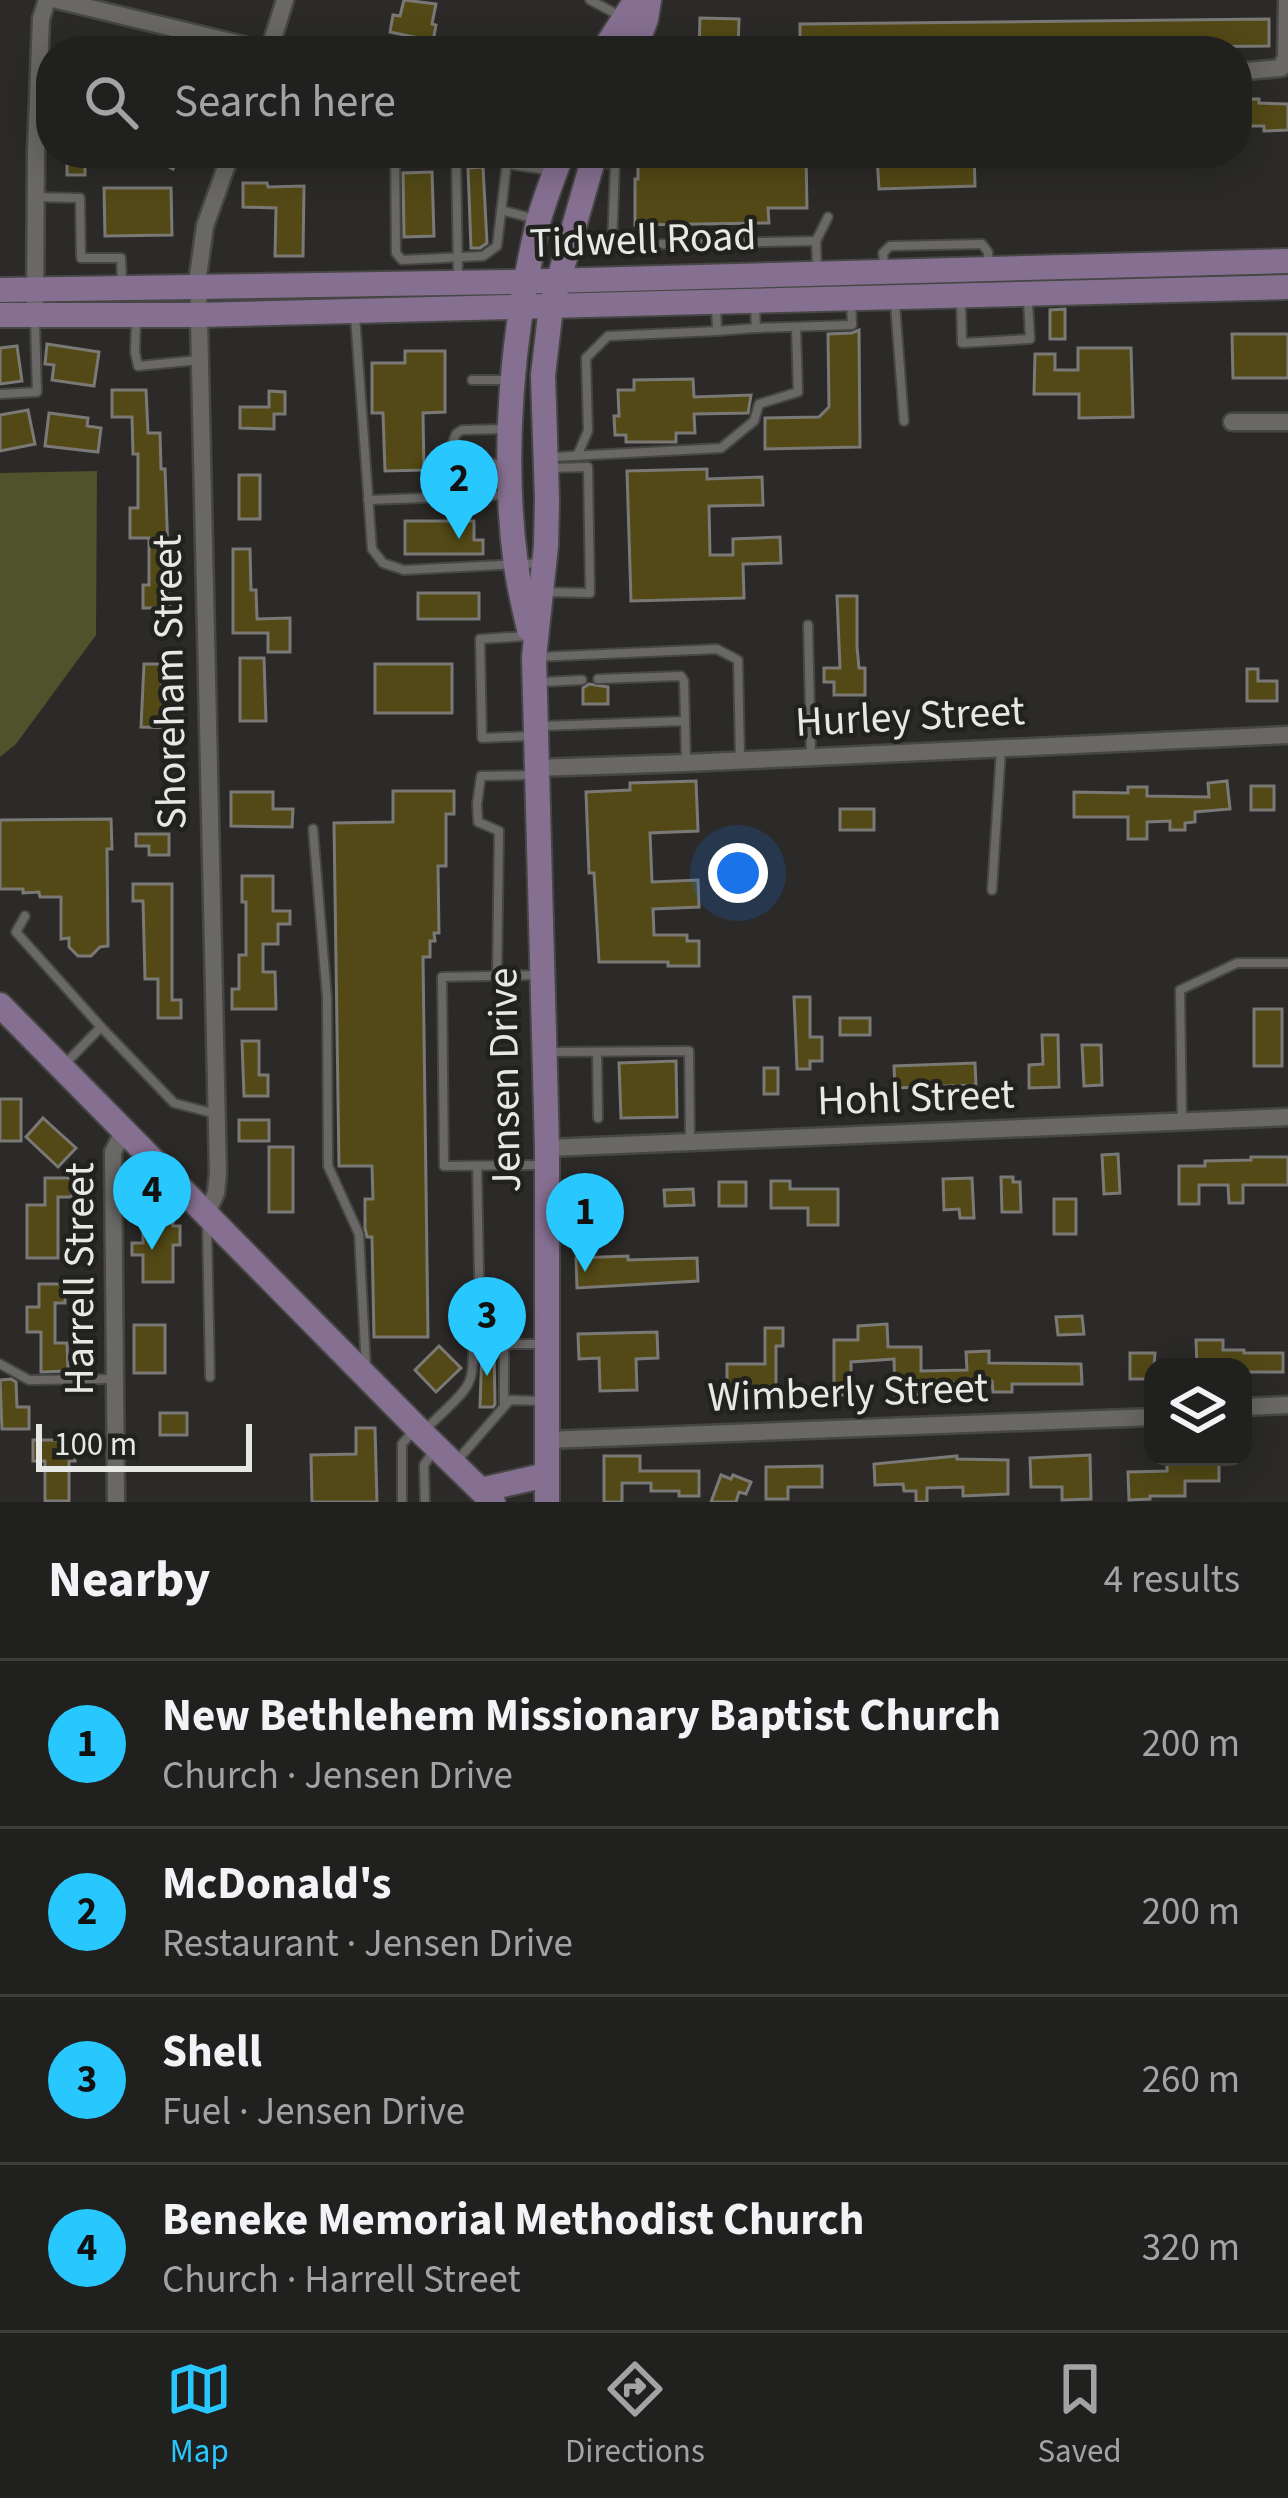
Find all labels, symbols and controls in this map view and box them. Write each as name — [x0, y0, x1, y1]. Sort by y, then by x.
search box — [36, 36, 1252, 168]
icon: search — [78, 69, 144, 135]
text: Search here — [174, 70, 396, 134]
street label: Tidwell Road — [529, 206, 757, 274]
pin: 2 — [420, 440, 498, 539]
street label: Shoreham Street — [137, 534, 203, 830]
street label: Hurley Street — [794, 681, 1026, 753]
your location — [708, 843, 768, 903]
street label: Jensen Drive — [473, 967, 537, 1193]
street label: Hohl Street — [816, 1065, 1016, 1131]
pin: 4 — [113, 1151, 191, 1250]
street label: Harrell Street — [50, 1162, 110, 1396]
pin: 1 — [546, 1173, 624, 1272]
pin: 3 — [448, 1277, 526, 1376]
street label: Wimberly Street — [707, 1358, 989, 1428]
map controls — [1144, 1358, 1252, 1466]
button: layers — [1144, 1358, 1252, 1466]
scale bar — [36, 1418, 252, 1471]
text: 100 m — [54, 1421, 137, 1468]
text: Nearby — [48, 1544, 210, 1616]
text: 4 results — [1104, 1552, 1240, 1608]
text: New Bethlehem Missionary Baptist Church — [162, 1684, 1001, 1748]
text: 1 — [77, 1716, 97, 1772]
text: 200 m — [1142, 1716, 1240, 1772]
text: Church · Jensen Drive — [162, 1748, 513, 1804]
text: McDonald's — [162, 1852, 392, 1916]
text: 2 — [77, 1884, 97, 1940]
text: 200 m — [1142, 1884, 1240, 1940]
text: Restaurant · Jensen Drive — [162, 1916, 573, 1972]
text: Shell — [162, 2020, 262, 2084]
text: 3 — [77, 2052, 97, 2108]
text: 260 m — [1142, 2052, 1240, 2108]
text: Fuel · Jensen Drive — [162, 2084, 465, 2140]
text: Beneke Memorial Methodist Church — [162, 2188, 865, 2252]
text: 4 — [77, 2220, 97, 2276]
text: 320 m — [1142, 2220, 1240, 2276]
text: Church · Harrell Street — [162, 2252, 521, 2308]
tab: Map — [166, 2356, 232, 2475]
tab: Directions — [565, 2356, 705, 2475]
tab: Saved — [1037, 2356, 1122, 2475]

